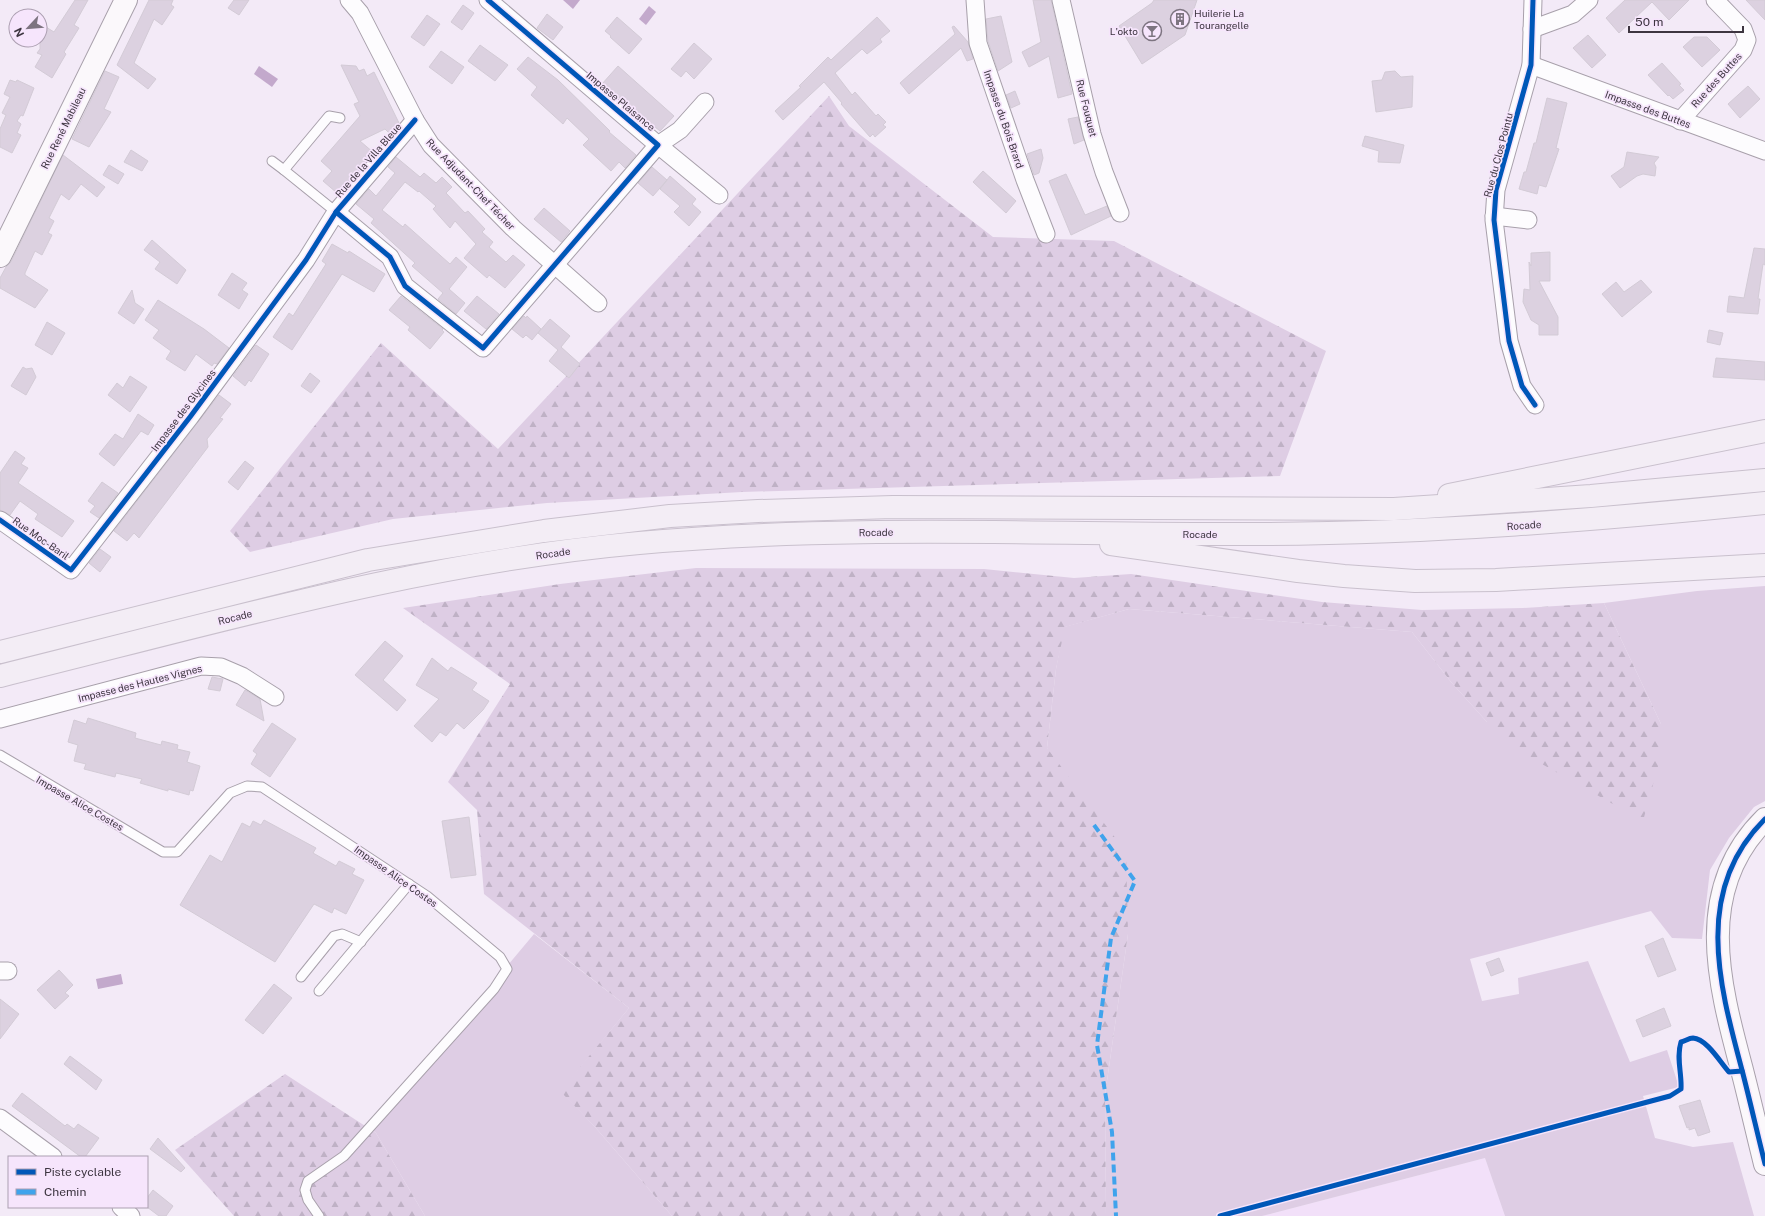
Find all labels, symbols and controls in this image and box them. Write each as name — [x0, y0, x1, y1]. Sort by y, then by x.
place label: Huilerie La Tourangelle — [1194, 7, 1249, 31]
north arrow — [8, 8, 48, 48]
building icon: Huilerie La Tourangelle — [1169, 8, 1191, 30]
scale bar — [1629, 8, 1743, 34]
text: 50 m — [1635, 15, 1663, 29]
bar icon: L'okto — [1141, 20, 1163, 42]
place label: L'okto — [1110, 25, 1138, 37]
text: N — [12, 26, 26, 39]
street label: Rue des Buttes — [1688, 50, 1744, 110]
street label: Impasse du Bois Brard — [982, 68, 1026, 170]
street label: Impasse Plaisance — [584, 69, 658, 133]
street label: Rue Fouquet — [1074, 78, 1100, 138]
street label: Rue René Mabileau — [38, 85, 88, 171]
street label: Impasse des Buttes — [1604, 88, 1692, 130]
street label: Rue du Clos Pointu — [1481, 111, 1515, 199]
street label: Rue de la Villa Bleue — [332, 120, 404, 200]
street label: Rue Adjudant-Chef Técher — [424, 136, 518, 232]
street label: Impasse des Glycines — [148, 367, 218, 453]
street label: Rue Moc-Baril — [11, 514, 71, 562]
street label: Rocade — [1506, 518, 1542, 532]
street label: Rocade — [858, 526, 894, 538]
street label: Rocade — [1183, 528, 1218, 540]
street label: Rocade — [535, 545, 571, 561]
street label: Rocade — [217, 607, 254, 627]
street label: Impasse des Hautes Vignes — [77, 662, 203, 704]
street label: Impasse Alice Costes — [34, 773, 126, 833]
street label: Impasse Alice Costes — [352, 843, 440, 909]
legend — [8, 1156, 148, 1208]
text: Piste cyclable — [44, 1165, 121, 1179]
text: Chemin — [44, 1185, 86, 1199]

